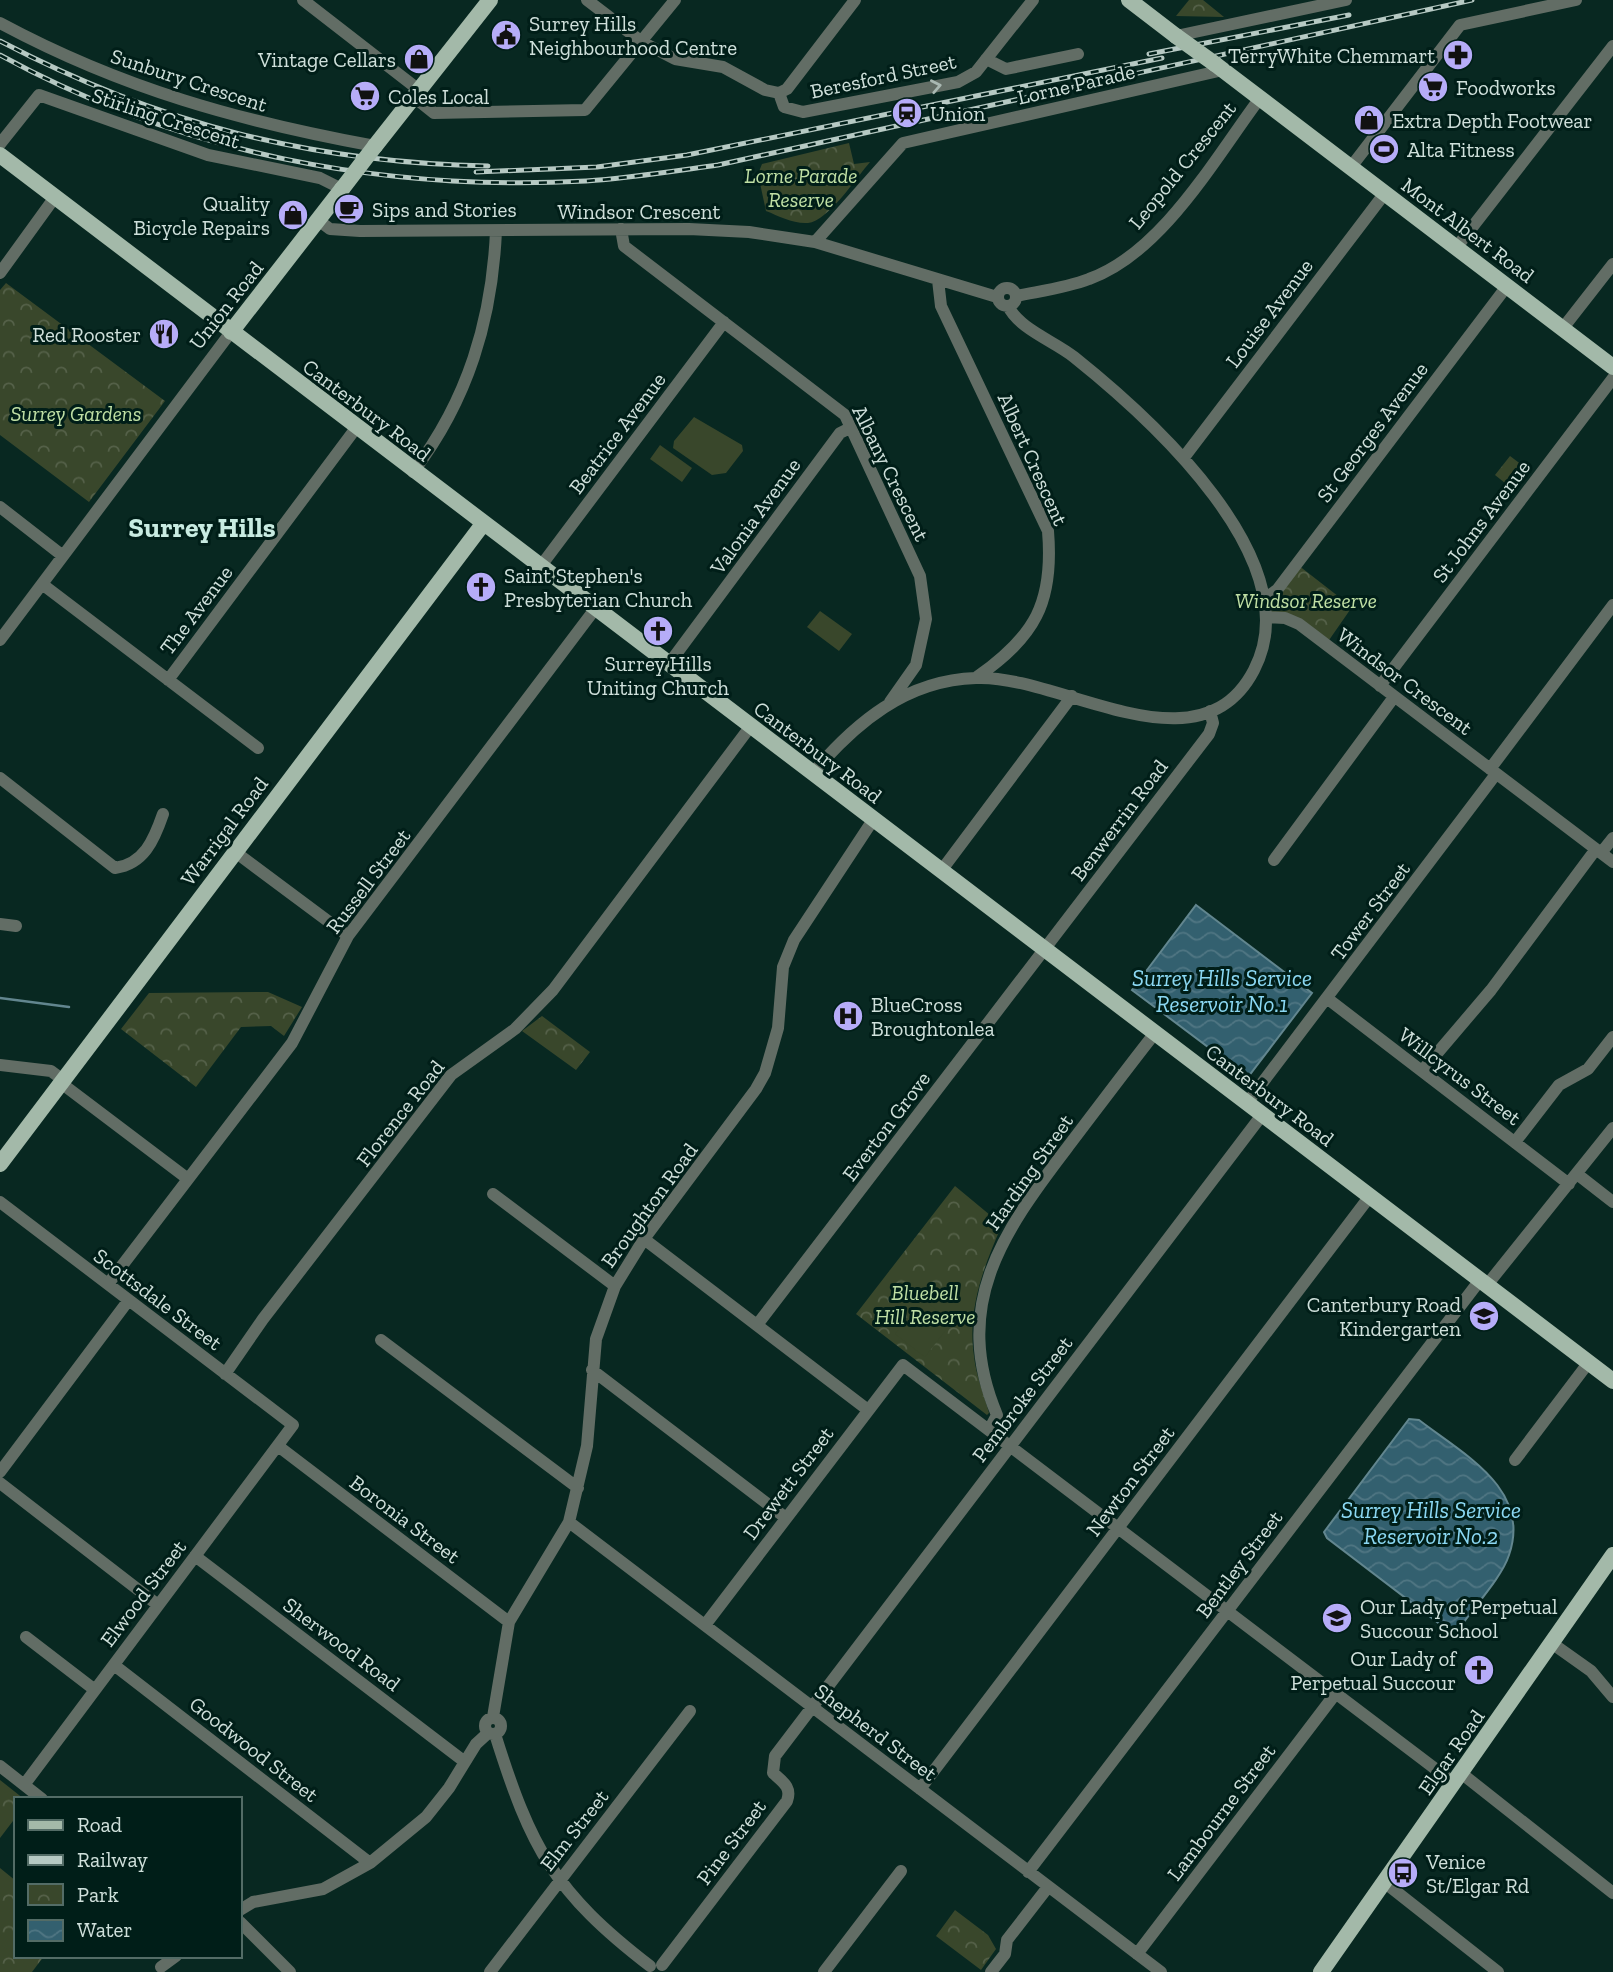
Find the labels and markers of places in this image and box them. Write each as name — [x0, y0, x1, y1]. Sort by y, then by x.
place label: Surrey Hills Neighbourhood Centre — [529, 11, 737, 60]
public building icon: Surrey Hills Neighbourhood Centre — [489, 18, 523, 52]
pharmacy icon: TerryWhite Chemmart — [1441, 38, 1475, 72]
shop icon: Vintage Cellars — [402, 42, 436, 76]
place label: TerryWhite Chemmart — [1228, 43, 1435, 68]
place label: Vintage Cellars — [257, 47, 396, 72]
supermarket icon: Foodworks — [1416, 70, 1450, 104]
place label: Foodworks — [1456, 75, 1556, 100]
supermarket icon: Coles Local — [348, 79, 382, 113]
place label: Coles Local — [388, 84, 490, 109]
station icon: Union — [890, 96, 924, 130]
place label: Union — [930, 101, 985, 126]
shop icon: Extra Depth Footwear — [1352, 103, 1386, 137]
place label: Extra Depth Footwear — [1392, 108, 1592, 133]
sports icon: Alta Fitness — [1367, 132, 1401, 166]
place label: Alta Fitness — [1407, 137, 1515, 162]
place label: Quality Bicycle Repairs — [133, 191, 270, 240]
cafe icon: Sips and Stories — [332, 192, 366, 226]
place label: Sips and Stories — [372, 197, 517, 222]
shop icon: Quality Bicycle Repairs — [276, 198, 310, 232]
restaurant icon: Red Rooster — [147, 317, 181, 351]
place label: Red Rooster — [32, 322, 141, 347]
place label: Saint Stephen's Presbyterian Church — [504, 563, 692, 612]
church icon: Saint Stephen's Presbyterian Church — [464, 570, 498, 604]
church icon: Surrey Hills Uniting Church — [641, 614, 675, 648]
place label: Surrey Hills Uniting Church — [587, 651, 729, 700]
place label: BlueCross Broughtonlea — [871, 992, 995, 1041]
hospital icon: BlueCross Broughtonlea — [831, 999, 865, 1033]
place label: Canterbury Road Kindergarten — [1307, 1292, 1461, 1341]
school or university icon: Canterbury Road Kindergarten — [1467, 1299, 1501, 1333]
place label: Our Lady of Perpetual Succour School — [1360, 1594, 1558, 1643]
school or university icon: Our Lady of Perpetual Succour School — [1320, 1601, 1354, 1635]
place label: Our Lady of Perpetual Succour — [1290, 1646, 1457, 1695]
church icon: Our Lady of Perpetual Succour — [1462, 1653, 1496, 1687]
place label: Venice St/Elgar Rd — [1425, 1849, 1530, 1898]
bus stop icon: Venice St/Elgar Rd — [1386, 1856, 1420, 1890]

